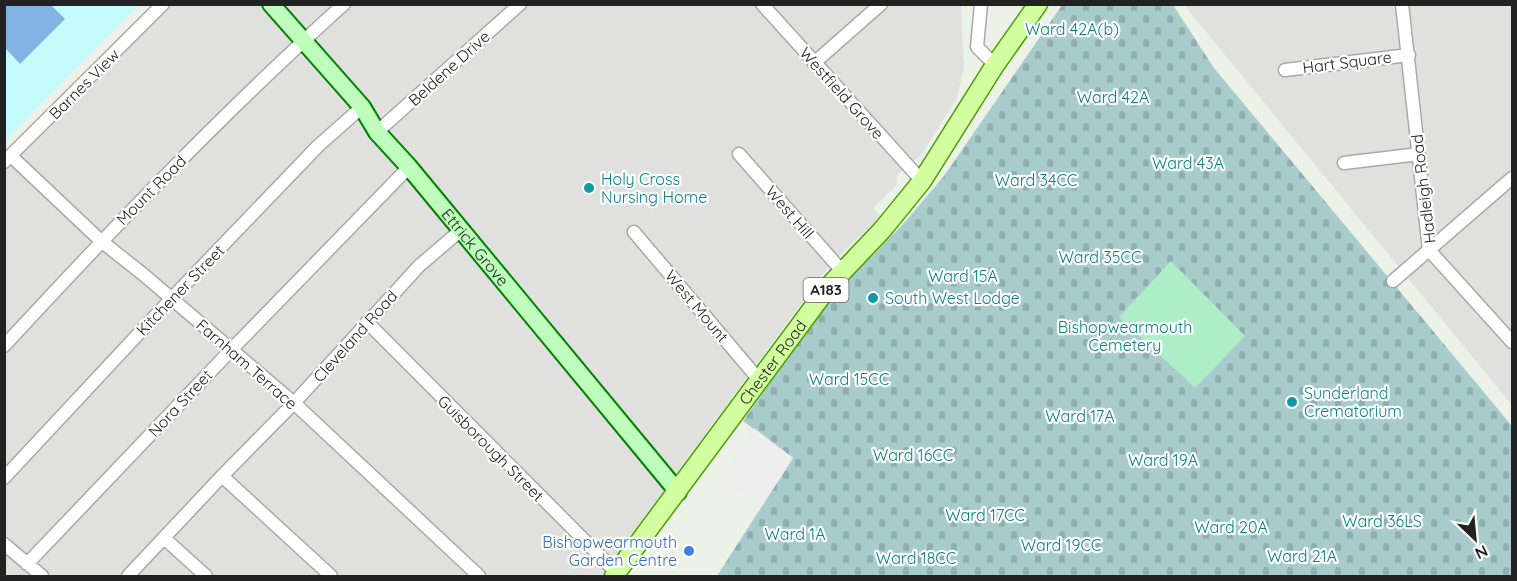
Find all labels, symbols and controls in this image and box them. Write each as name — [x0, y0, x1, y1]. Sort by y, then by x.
park label: Ward 42A(b) — [1025, 19, 1119, 39]
street label: Beldene Drive — [404, 26, 494, 110]
street label: Westfield Grove — [795, 43, 889, 143]
street label: Barnes View — [45, 45, 123, 123]
street label: Hart Square — [1301, 47, 1393, 77]
park label: Ward 42A — [1077, 87, 1149, 107]
street label: Hadleigh Road — [1406, 133, 1440, 245]
street label: Mount Road — [112, 151, 190, 229]
park label: Ward 43A — [1152, 153, 1224, 173]
place label: Holy Cross Nursing Home — [601, 169, 707, 207]
park label: Ward 34CC — [995, 170, 1077, 190]
marker: Holy Cross Nursing Home — [582, 181, 596, 195]
street label: West Hill — [762, 181, 818, 243]
street label: Ettrick Grove — [437, 204, 513, 290]
street label: Kitchener Street — [132, 240, 228, 340]
park label: Ward 35CC — [1059, 247, 1141, 267]
street label: West Mount — [661, 266, 733, 346]
park label: Ward 15A — [928, 266, 998, 286]
road number: A183 — [804, 278, 848, 302]
street label: Cleveland Road — [309, 286, 401, 386]
place label: South West Lodge — [885, 288, 1020, 308]
marker: South West Lodge — [866, 291, 880, 305]
street label: Farnham Terrace — [192, 315, 302, 413]
street label: Chester Road — [734, 316, 810, 409]
park label: Bishopwearmouth Cemetery — [1058, 317, 1192, 355]
street label: Nora Street — [144, 365, 216, 441]
park label: Ward 15CC — [809, 369, 889, 389]
place label: Sunderland Crematorium — [1304, 383, 1402, 421]
street label: Guisborough Street — [434, 391, 548, 505]
marker: Sunderland Crematorium — [1285, 395, 1299, 409]
park label: Ward 17A — [1045, 406, 1115, 426]
park label: Ward 16CC — [873, 445, 953, 465]
park label: Ward 19A — [1128, 450, 1198, 470]
park label: Ward 17CC — [945, 505, 1025, 525]
north arrow — [1445, 509, 1505, 569]
park label: Ward 36LS — [1342, 511, 1422, 531]
park label: Ward 20A — [1194, 517, 1268, 537]
park label: Ward 1A — [764, 524, 826, 544]
place label: Bishopwearmouth Garden Centre — [542, 532, 677, 570]
park label: Ward 19CC — [1021, 535, 1101, 555]
text: N — [1472, 541, 1491, 564]
marker: Bishopwearmouth Garden Centre — [682, 544, 696, 558]
park label: Ward 21A — [1267, 546, 1337, 566]
park label: Ward 18CC — [876, 548, 956, 568]

